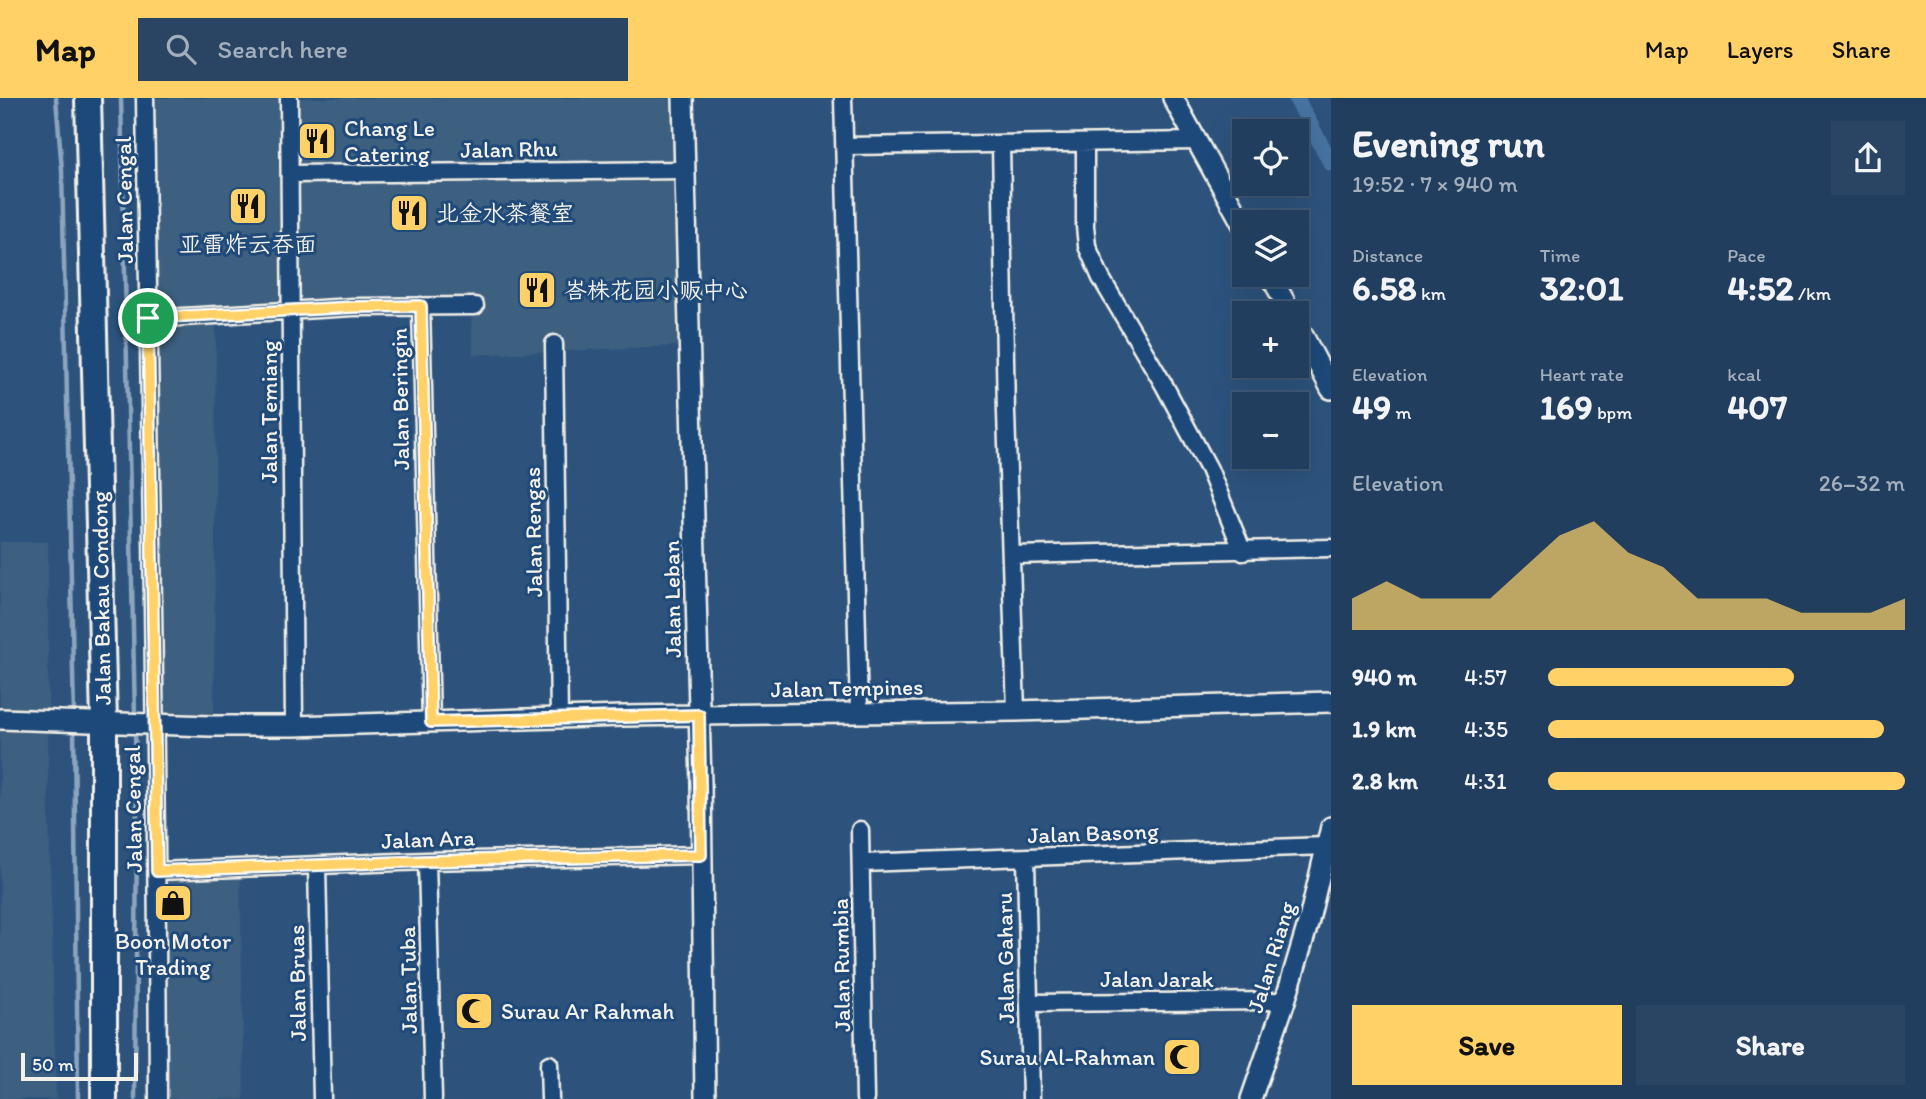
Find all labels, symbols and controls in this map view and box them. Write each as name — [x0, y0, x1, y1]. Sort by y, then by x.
search box — [138, 18, 628, 81]
text: Map — [35, 30, 96, 69]
icon: search — [162, 30, 200, 68]
text: Search here — [218, 33, 348, 65]
text: Map — [1645, 35, 1689, 64]
text: Layers — [1727, 35, 1794, 64]
text: Share — [1832, 35, 1891, 64]
place label: Chang Le Catering — [344, 114, 435, 168]
map controls — [1232, 119, 1309, 469]
button: locate — [1232, 119, 1309, 196]
restaurant icon: Chang Le Catering — [296, 120, 338, 162]
text: Evening run — [1352, 121, 1545, 167]
button: share — [1831, 121, 1905, 195]
street label: Jalan Rhu — [460, 134, 558, 164]
street label: Jalan Cengal — [109, 136, 139, 264]
text: 19:52 · 7 × 940 m — [1352, 170, 1518, 198]
restaurant icon: 亚雷炸云吞面 — [227, 185, 269, 227]
restaurant icon: 北金水茶餐室 — [388, 192, 430, 234]
place label: 北金水茶餐室 — [436, 199, 574, 227]
button: layers — [1232, 210, 1309, 287]
place label: 亚雷炸云吞面 — [179, 230, 317, 258]
text: Distance — [1352, 244, 1423, 267]
text: Time — [1540, 244, 1580, 267]
text: Pace — [1727, 244, 1765, 267]
text: 6.58 — [1352, 267, 1417, 309]
text: 32:01 — [1540, 267, 1624, 309]
text: 4:52 — [1727, 267, 1794, 309]
restaurant icon: 峇株花园小贩中心 — [516, 269, 558, 311]
place label: 峇株花园小贩中心 — [564, 276, 748, 304]
text: km — [1417, 282, 1446, 305]
text: /km — [1794, 282, 1831, 305]
pin — [118, 288, 178, 348]
icon: arrive — [129, 299, 167, 337]
button: + — [1232, 301, 1309, 378]
street label: Jalan Beringin — [385, 328, 415, 470]
street label: Jalan Temiang — [255, 340, 283, 484]
text: Elevation — [1352, 363, 1428, 386]
text: Heart rate — [1540, 363, 1624, 386]
text: kcal — [1727, 363, 1761, 386]
text: 49 — [1352, 386, 1391, 428]
text: 169 — [1540, 386, 1593, 428]
text: 407 — [1727, 386, 1787, 428]
button: − — [1232, 392, 1309, 469]
text: m — [1391, 401, 1412, 424]
text: bpm — [1593, 401, 1632, 424]
street label: Jalan Rengas — [518, 467, 548, 597]
text: Elevation — [1352, 469, 1443, 497]
text: 26–32 m — [1819, 469, 1905, 497]
street label: Jalan Bakau Condong — [85, 490, 117, 705]
street label: Jalan Leban — [657, 540, 687, 658]
text: 940 m — [1352, 663, 1417, 691]
text: 4:57 — [1464, 663, 1507, 691]
street label: Jalan Tempines — [770, 673, 924, 703]
text: 1.9 km — [1352, 715, 1416, 743]
text: 4:35 — [1464, 715, 1508, 743]
street label: Jalan Cengal — [118, 745, 148, 873]
text: 2.8 km — [1352, 767, 1418, 795]
text: 4:31 — [1464, 767, 1507, 795]
street label: Jalan Basong — [1027, 817, 1159, 849]
street label: Jalan Ara — [381, 823, 475, 855]
shop icon: Boon Motor Trading — [152, 882, 194, 924]
street label: Jalan Gaharu — [990, 891, 1020, 1024]
street label: Jalan Rumbia — [826, 898, 856, 1032]
street label: Jalan Riang — [1241, 898, 1301, 1016]
street label: Jalan Bruas — [282, 924, 312, 1042]
street label: Jalan Tuba — [393, 926, 423, 1034]
place label: Boon Motor Trading — [115, 927, 231, 981]
street label: Jalan Jarak — [1100, 965, 1214, 993]
mosque icon: Surau Ar Rahmah — [453, 990, 495, 1032]
place label: Surau Ar Rahmah — [501, 997, 674, 1025]
button: Save — [1352, 1005, 1622, 1085]
button: Share — [1636, 1005, 1905, 1085]
mosque icon: Surau Al-Rahman — [1161, 1036, 1203, 1078]
place label: Surau Al-Rahman — [979, 1043, 1155, 1071]
scale bar — [21, 1050, 138, 1082]
text: 50 m — [32, 1053, 74, 1076]

